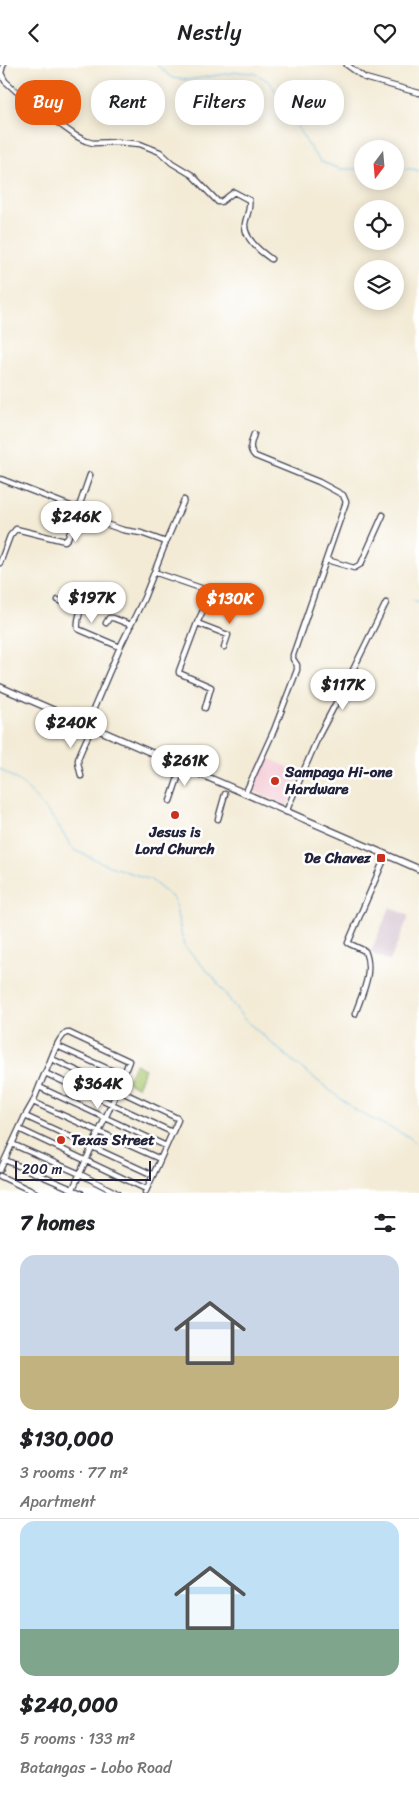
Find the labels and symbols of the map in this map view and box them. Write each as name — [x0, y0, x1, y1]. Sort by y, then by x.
north arrow — [354, 140, 404, 190]
pin: $246K — [41, 501, 111, 543]
pin: $197K — [57, 581, 127, 624]
pin: $130K — [195, 583, 265, 625]
pin: $117K — [308, 669, 378, 711]
pin: $240K — [36, 707, 106, 749]
pin: $261K — [150, 745, 220, 787]
place label: Sampaga Hi-one Hardware — [284, 759, 393, 802]
marker: Sampaga Hi-one Hardware — [269, 775, 281, 787]
marker: Jesus is Lord Church — [169, 809, 181, 821]
place label: Jesus is Lord Church — [135, 819, 215, 862]
place label: De Chavez — [304, 845, 372, 871]
marker: De Chavez — [375, 852, 387, 864]
pin: $364K — [63, 1067, 133, 1110]
place label: Texas Street — [71, 1127, 155, 1153]
marker: Texas Street — [55, 1134, 67, 1146]
scale bar — [15, 1158, 151, 1181]

